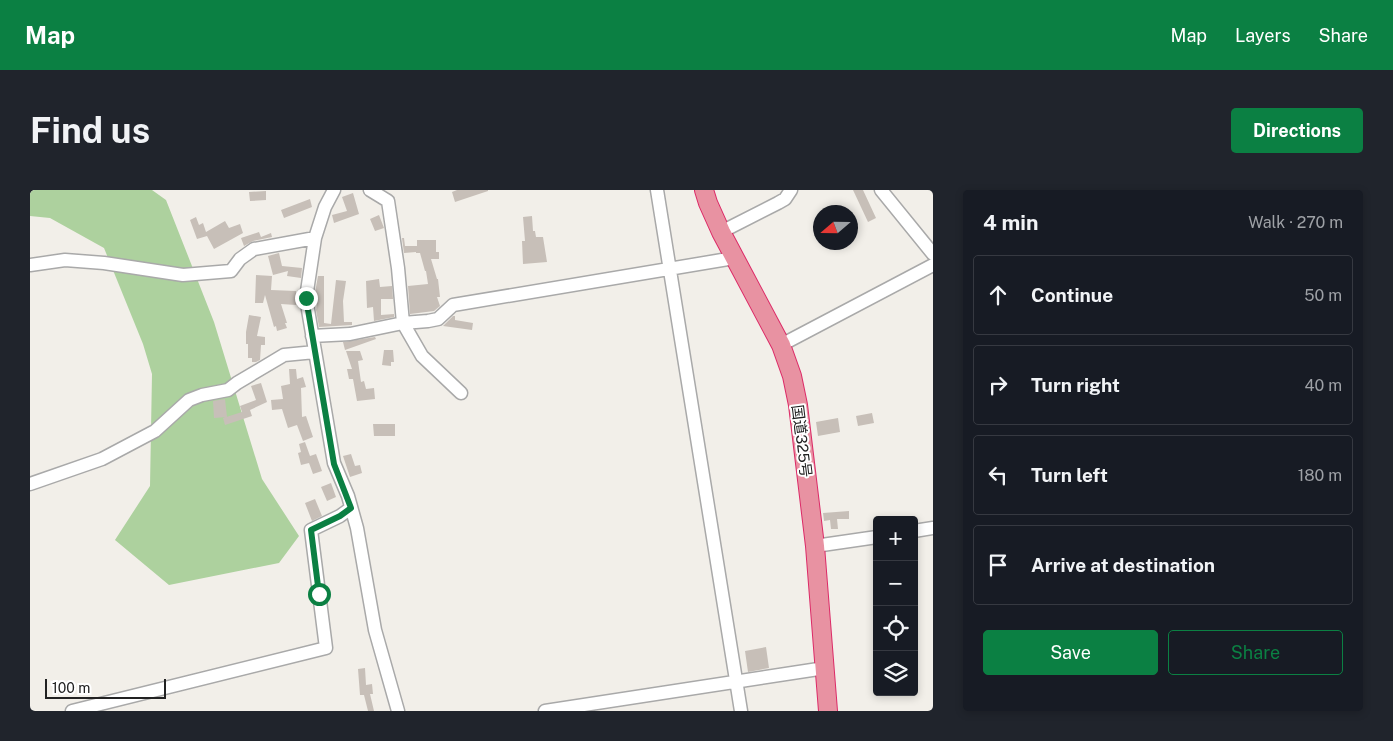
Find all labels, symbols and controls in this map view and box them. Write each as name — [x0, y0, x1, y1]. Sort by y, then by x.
text: Map — [25, 21, 75, 49]
text: Map — [1171, 25, 1207, 46]
text: Layers — [1235, 25, 1291, 46]
text: Share — [1319, 25, 1368, 46]
button: Directions — [1231, 108, 1363, 153]
text: Find us — [30, 110, 150, 151]
north arrow — [813, 205, 858, 250]
text: 4 min — [983, 210, 1038, 235]
text: Walk · 270 m — [1248, 213, 1343, 232]
icon: ahead — [984, 281, 1012, 309]
text: Continue — [1031, 284, 1113, 306]
text: 50 m — [1304, 286, 1342, 305]
route end — [295, 287, 318, 310]
icon: right — [984, 371, 1012, 399]
text: Turn right — [1031, 374, 1120, 396]
text: 40 m — [1304, 376, 1342, 395]
street label: 国道325号 — [789, 404, 815, 478]
icon: left — [984, 461, 1012, 489]
text: Turn left — [1031, 464, 1108, 486]
text: 180 m — [1298, 466, 1342, 485]
map controls — [873, 516, 918, 696]
button: + — [873, 516, 918, 561]
icon: arrive — [984, 551, 1012, 579]
text: Arrive at destination — [1031, 554, 1215, 576]
button: − — [873, 561, 918, 606]
route start — [308, 583, 331, 606]
button: locate — [873, 606, 918, 651]
button: Save — [983, 630, 1158, 675]
button: Share — [1168, 630, 1343, 675]
button: layers — [873, 651, 918, 696]
scale bar — [45, 676, 166, 699]
text: 100 m — [52, 680, 90, 696]

